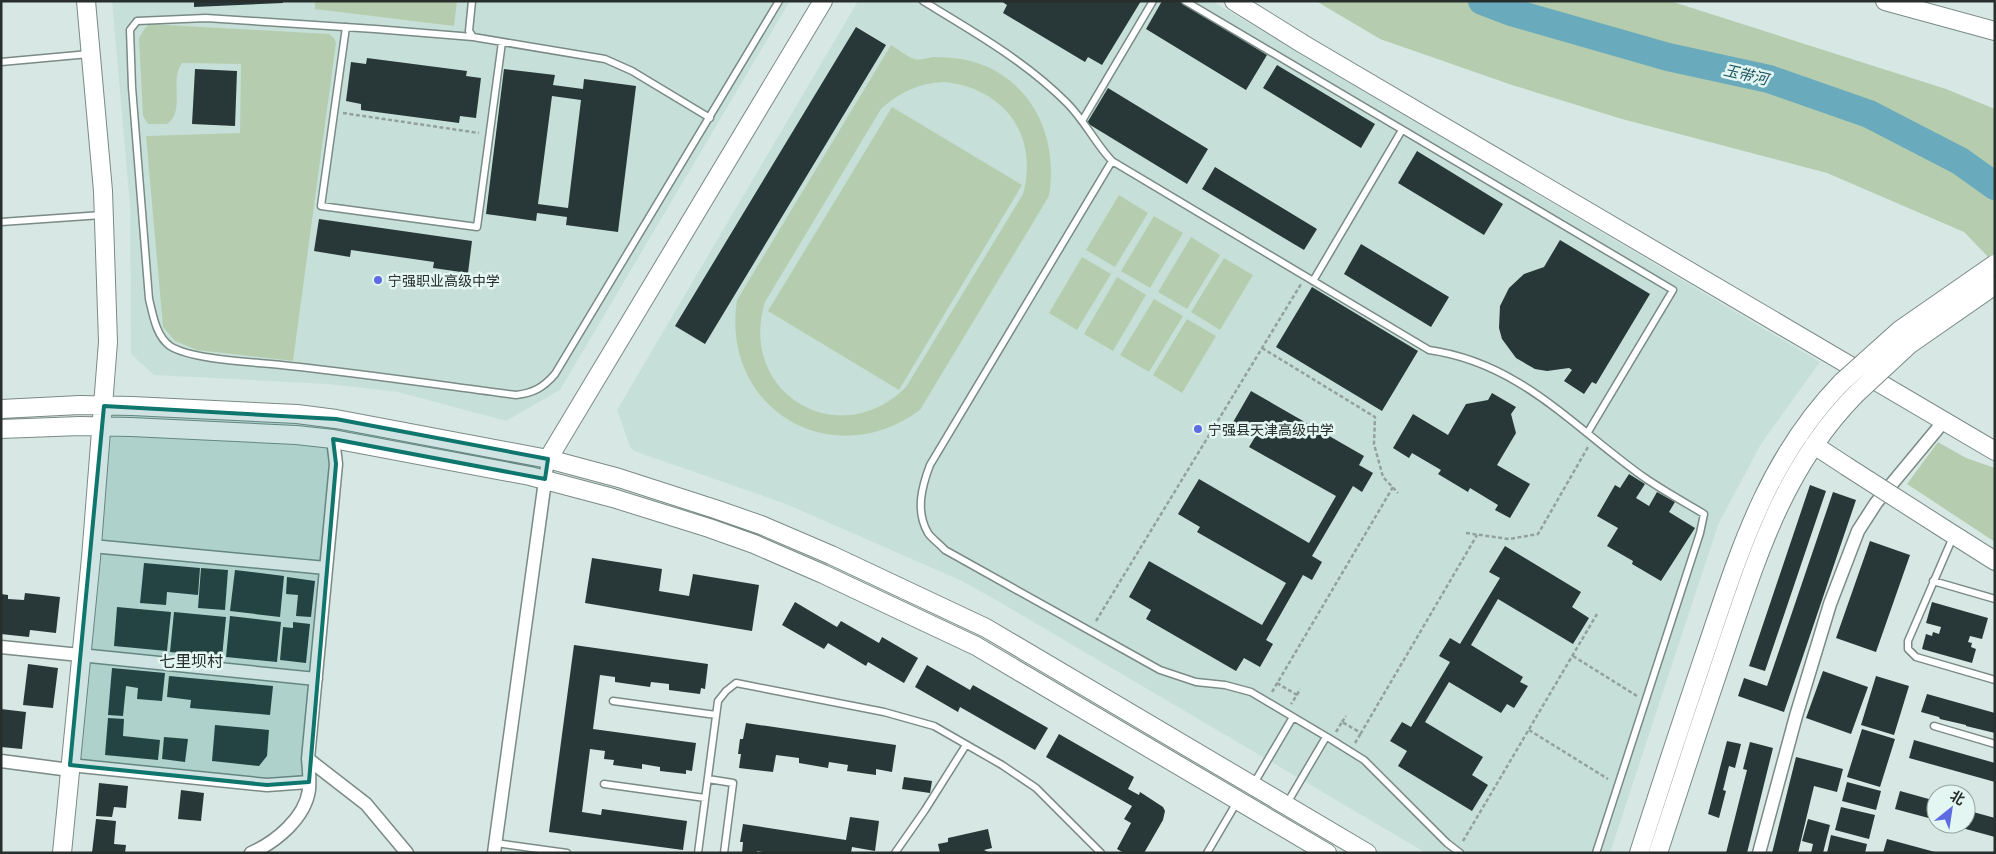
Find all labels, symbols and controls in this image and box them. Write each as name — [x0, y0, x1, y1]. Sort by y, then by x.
water label: 玉带河 — [1722, 59, 1773, 89]
place label: 宁强职业高级中学 — [388, 271, 500, 290]
marker: 宁强职业高级中学 — [372, 274, 384, 286]
place label: 宁强县天津高级中学 — [1208, 420, 1334, 439]
marker: 宁强县天津高级中学 — [1192, 423, 1204, 435]
district label: 七里坝村 — [159, 650, 223, 672]
north arrow — [1926, 784, 1976, 834]
text: 北 — [1947, 786, 1969, 809]

